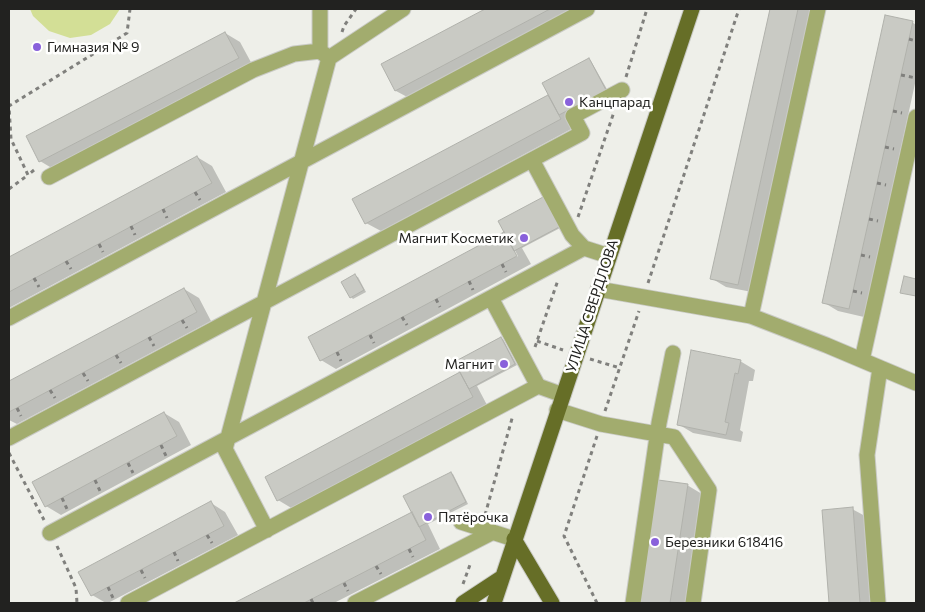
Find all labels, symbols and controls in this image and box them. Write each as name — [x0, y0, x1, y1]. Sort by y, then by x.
place label: Гимназия № 9 — [47, 39, 139, 55]
marker: Гимназия № 9 — [31, 41, 43, 53]
place label: Канцпарад — [579, 94, 651, 110]
marker: Канцпарад — [563, 96, 575, 108]
place label: Магнит Косметик — [398, 230, 514, 246]
marker: Магнит Косметик — [518, 232, 530, 244]
street label: УЛИЦА СВЕРДЛОВА — [562, 237, 622, 375]
place label: Магнит — [445, 356, 494, 372]
marker: Магнит — [498, 358, 510, 370]
place label: Пятёрочка — [438, 509, 508, 525]
marker: Пятёрочка — [422, 511, 434, 523]
place label: Березники 618416 — [665, 534, 783, 550]
marker: Березники 618416 — [649, 536, 661, 548]

